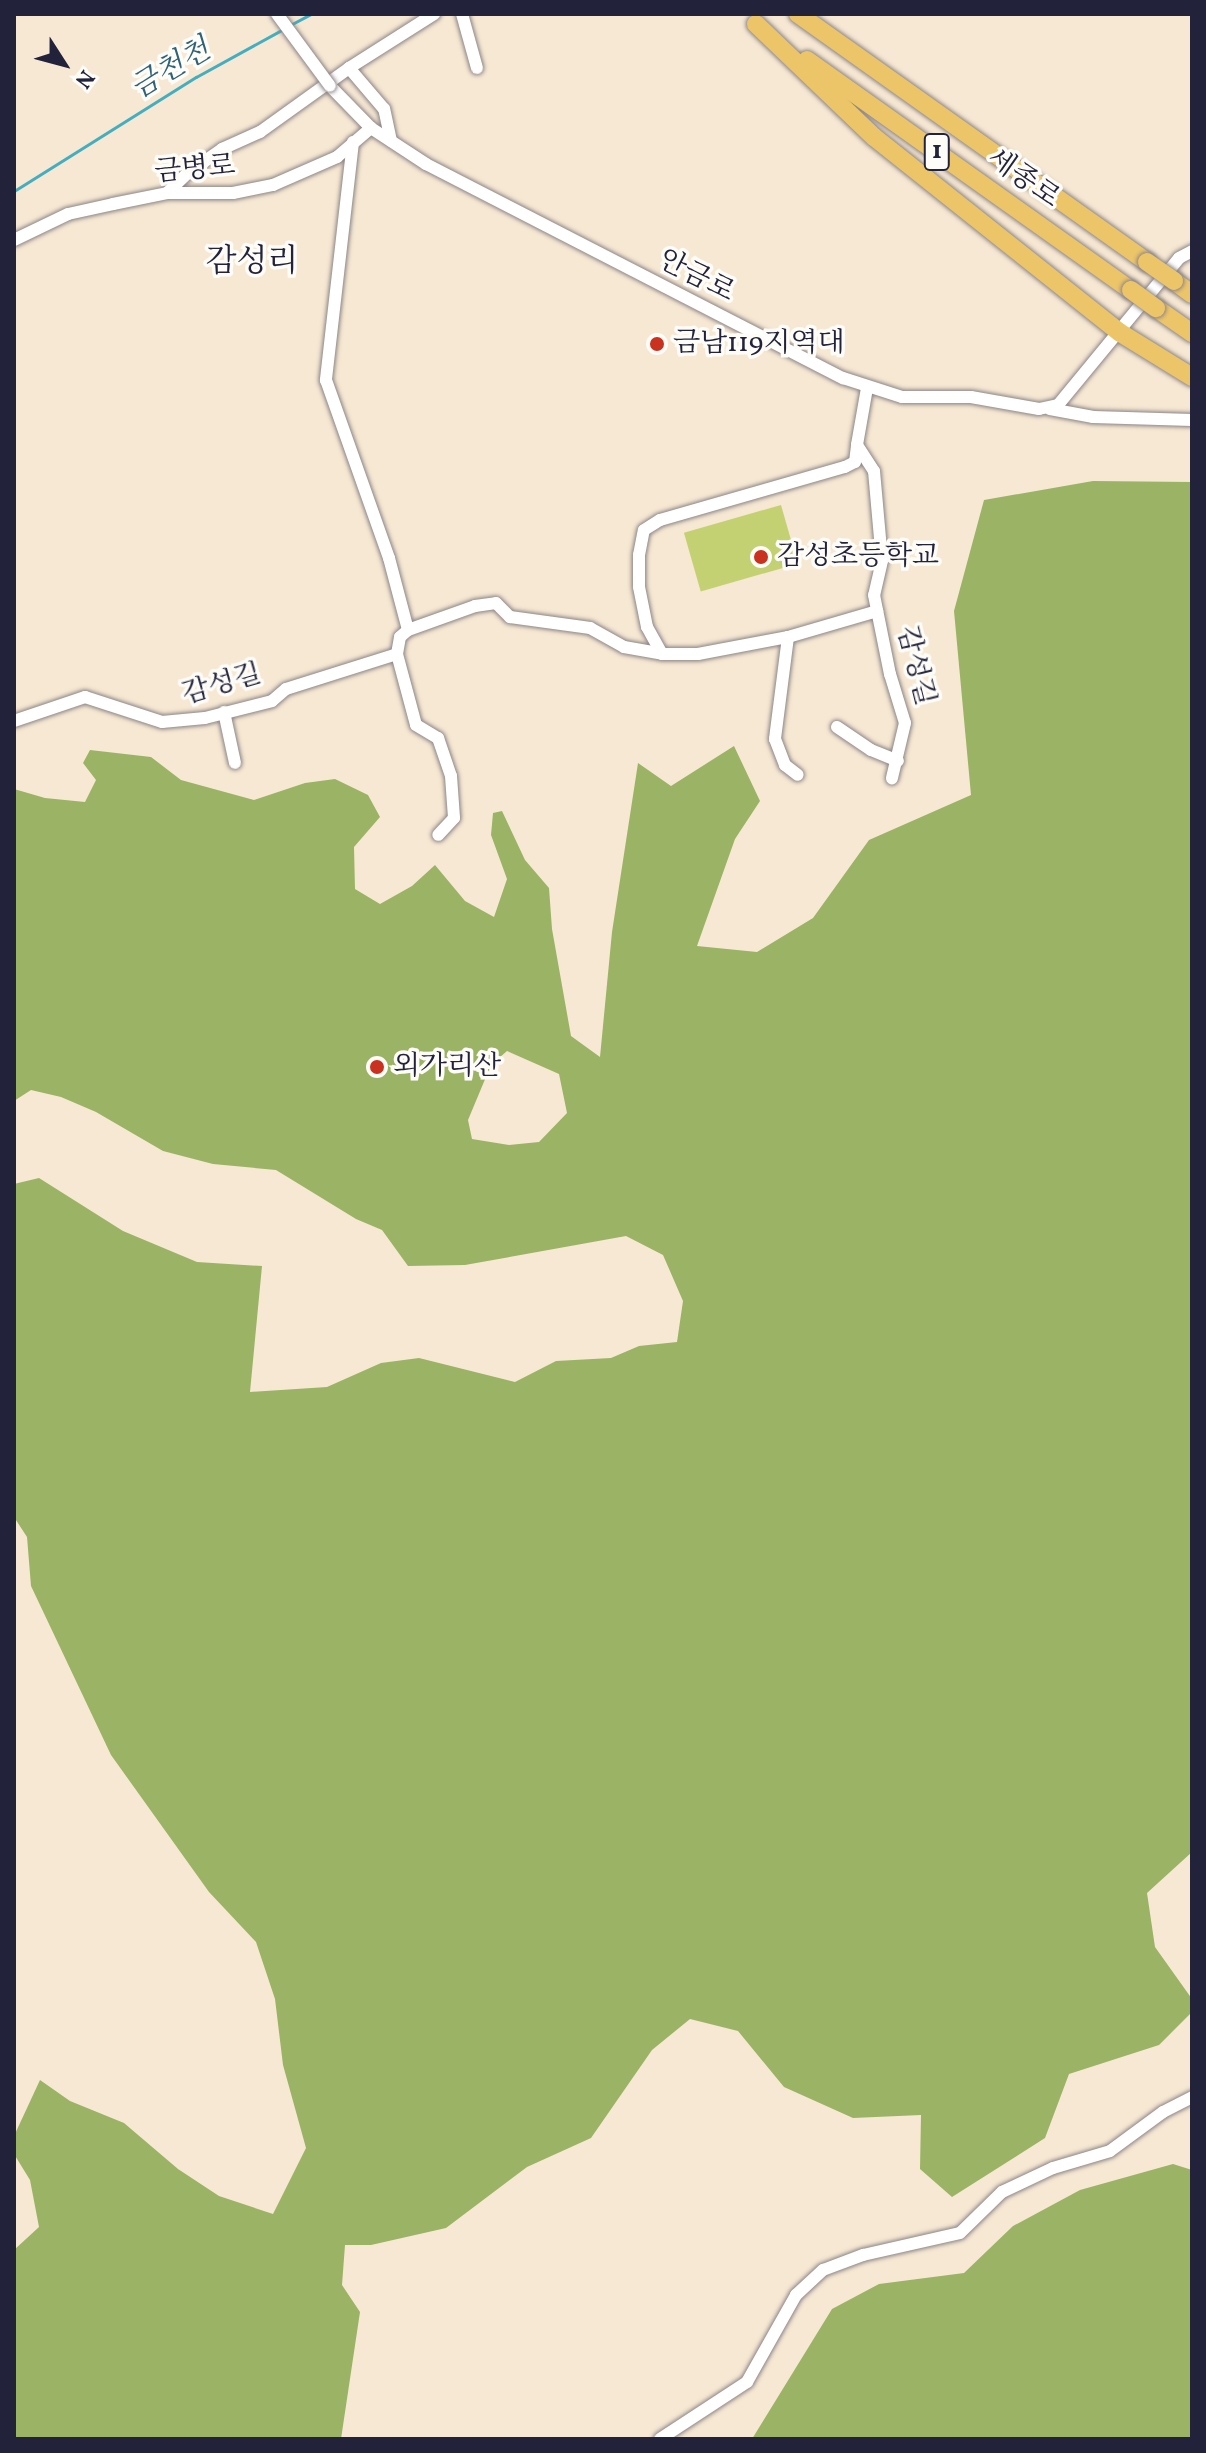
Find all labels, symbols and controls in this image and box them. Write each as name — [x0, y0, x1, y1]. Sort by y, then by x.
north arrow — [24, 24, 104, 104]
water label: 금천천 — [124, 32, 218, 108]
text: N — [67, 63, 101, 94]
road number: 1 — [923, 130, 951, 174]
street label: 세종로 — [980, 142, 1066, 216]
street label: 금병로 — [153, 150, 237, 190]
district label: 감성리 — [206, 244, 298, 282]
street label: 안금로 — [652, 244, 740, 310]
place label: 금남119지역대 — [673, 327, 844, 361]
marker: 금남119지역대 — [648, 335, 666, 353]
place label: 감성초등학교 — [777, 540, 939, 574]
marker: 감성초등학교 — [752, 548, 770, 566]
street label: 감성길 — [889, 623, 941, 709]
street label: 감성길 — [178, 658, 266, 712]
place label: 외가리산 — [393, 1050, 501, 1084]
marker: 외가리산 — [368, 1058, 386, 1076]

